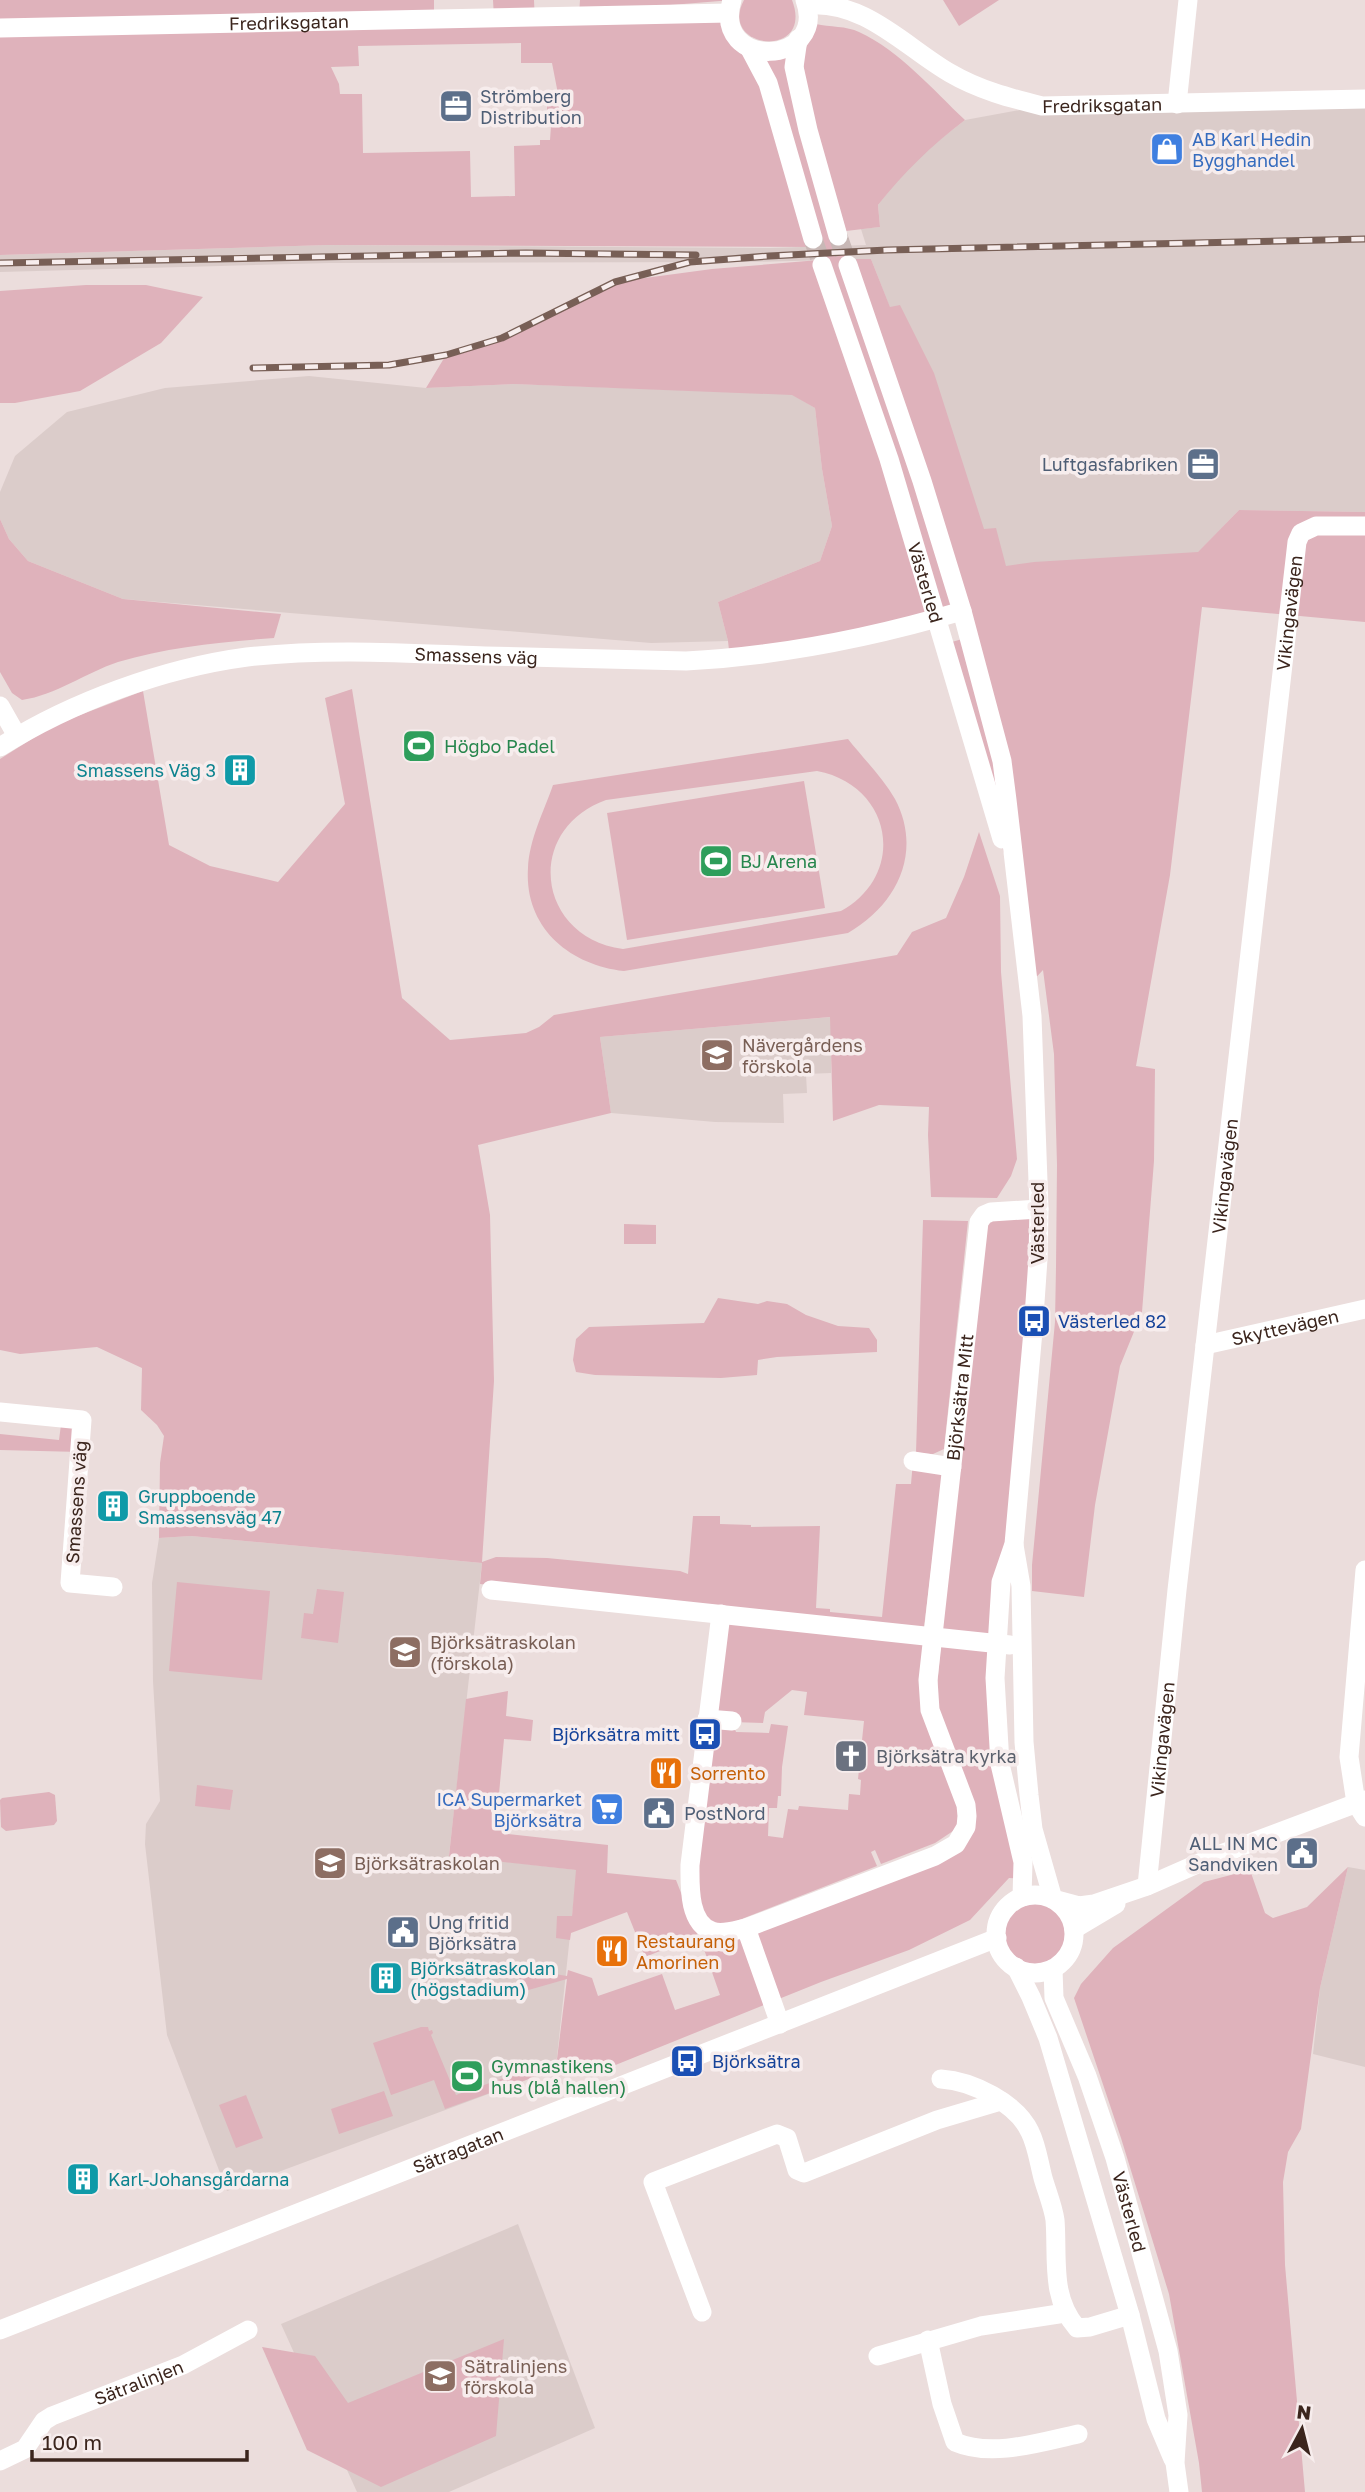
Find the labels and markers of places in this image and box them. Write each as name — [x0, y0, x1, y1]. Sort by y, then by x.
place label: Strömberg Distribution — [480, 85, 582, 128]
office icon: Strömberg Distribution — [437, 87, 475, 125]
place label: AB Karl Hedin Bygghandel — [1192, 128, 1311, 171]
shop icon: AB Karl Hedin Bygghandel — [1148, 130, 1186, 168]
office icon: Luftgasfabriken — [1184, 445, 1222, 483]
place label: Luftgasfabriken — [1042, 453, 1178, 475]
sports icon: Högbo Padel — [400, 727, 438, 765]
place label: Högbo Padel — [444, 735, 555, 757]
building icon: Smassens Väg 3 — [221, 751, 259, 789]
place label: Smassens Väg 3 — [76, 759, 216, 781]
sports icon: BJ Arena — [697, 842, 735, 880]
place label: BJ Arena — [740, 850, 817, 872]
place label: Nävergårdens förskola — [742, 1034, 863, 1077]
school or university icon: Nävergårdens förskola — [698, 1036, 736, 1074]
bus stop icon: Västerled 82 — [1015, 1302, 1053, 1340]
place label: Västerled 82 — [1058, 1310, 1167, 1332]
place label: Gruppboende Smassensväg 47 — [138, 1485, 282, 1528]
building icon: Gruppboende Smassensväg 47 — [94, 1487, 132, 1525]
place label: Björksätraskolan (förskola) — [430, 1631, 576, 1674]
school or university icon: Björksätraskolan (förskola) — [386, 1633, 424, 1671]
bus stop icon: Björksätra mitt — [686, 1715, 724, 1753]
place label: Björksätra mitt — [552, 1723, 680, 1745]
church icon: Björksätra kyrka — [832, 1737, 870, 1775]
place label: Björksätra kyrka — [876, 1745, 1017, 1767]
restaurant icon: Sorrento — [647, 1754, 685, 1792]
place label: Sorrento — [690, 1762, 766, 1784]
place label: ICA Supermarket Björksätra — [436, 1788, 582, 1831]
supermarket icon: ICA Supermarket Björksätra — [588, 1790, 626, 1828]
public building icon: PostNord — [640, 1794, 678, 1832]
place label: PostNord — [684, 1802, 766, 1824]
place label: ALL IN MC Sandviken — [1188, 1832, 1278, 1875]
public building icon: ALL IN MC Sandviken — [1283, 1834, 1321, 1872]
school or university icon: Björksätraskolan — [311, 1844, 349, 1882]
place label: Björksätraskolan — [354, 1852, 500, 1874]
place label: Ung fritid Björksätra — [428, 1911, 517, 1954]
public building icon: Ung fritid Björksätra — [384, 1913, 422, 1951]
place label: Restaurang Amorinen — [636, 1930, 735, 1973]
restaurant icon: Restaurang Amorinen — [593, 1932, 631, 1970]
place label: Björksätraskolan (högstadium) — [410, 1957, 556, 2000]
building icon: Björksätraskolan (högstadium) — [367, 1959, 405, 1997]
bus stop icon: Björksätra — [668, 2042, 706, 2080]
place label: Björksätra — [712, 2050, 801, 2072]
place label: Gymnastikens hus (blå hallen) — [491, 2055, 626, 2098]
sports icon: Gymnastikens hus (blå hallen) — [448, 2057, 486, 2095]
building icon: Karl-Johansgårdarna — [64, 2160, 102, 2198]
place label: Karl-Johansgårdarna — [108, 2168, 290, 2190]
place label: Sätralinjens förskola — [464, 2355, 567, 2398]
school or university icon: Sätralinjens förskola — [421, 2357, 459, 2395]

